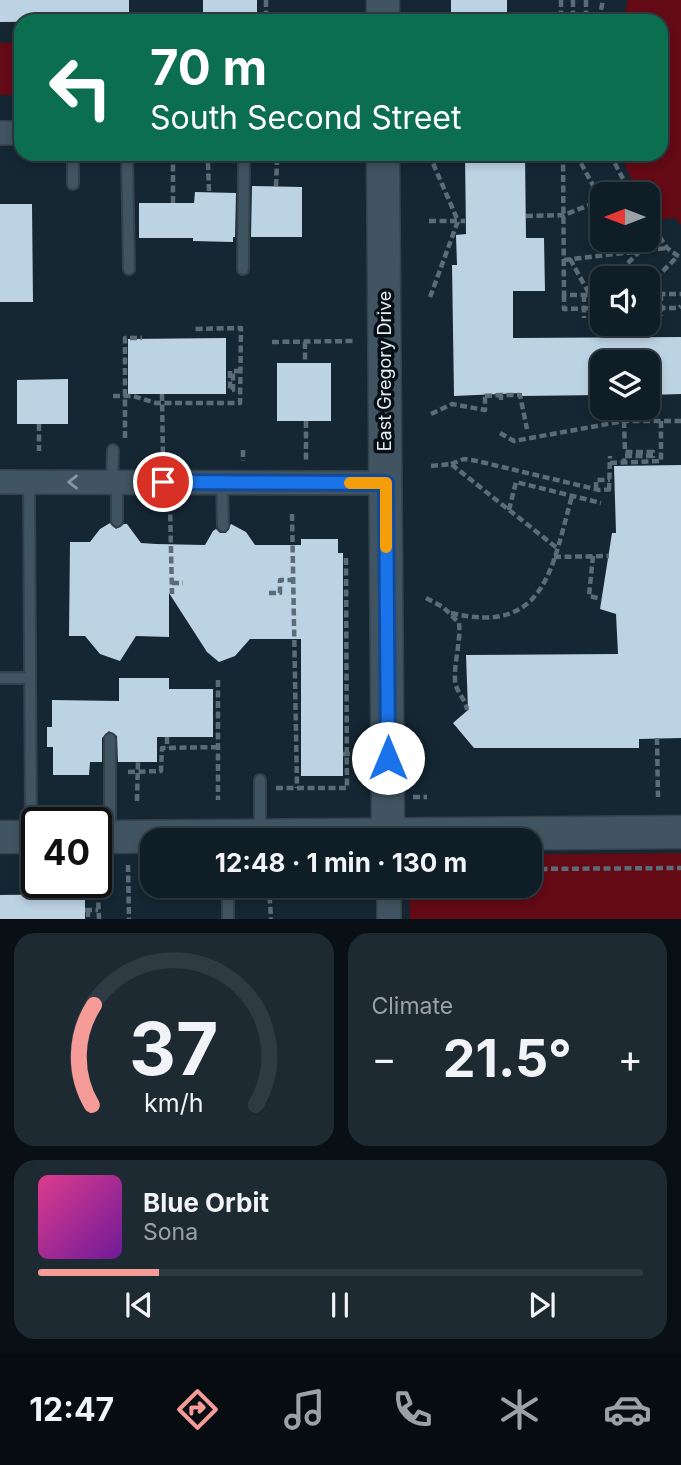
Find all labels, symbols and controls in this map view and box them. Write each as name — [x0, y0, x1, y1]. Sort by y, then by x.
text: 70 m — [150, 38, 267, 97]
icon: left — [35, 42, 126, 133]
text: South Second Street — [150, 98, 461, 137]
north arrow — [590, 182, 660, 252]
map controls — [590, 182, 660, 420]
button: sound — [590, 266, 660, 336]
street label: East Gregory Drive — [374, 291, 395, 451]
button: layers — [590, 350, 660, 420]
pin — [133, 452, 193, 512]
icon: arrive — [144, 463, 182, 501]
one-way arrow — [67, 474, 77, 490]
position arrow — [351, 721, 425, 795]
speed limit sign: 40 — [21, 807, 112, 898]
text: 12:48 · 1 min · 130 m — [215, 847, 467, 878]
text: Climate — [372, 992, 453, 1020]
text: 37 — [129, 1005, 218, 1094]
text: 21.5° — [443, 1027, 572, 1090]
text: − — [372, 1035, 397, 1081]
text: + — [618, 1035, 643, 1081]
text: km/h — [144, 1088, 203, 1118]
text: Blue Orbit — [143, 1187, 269, 1218]
text: Sona — [143, 1218, 198, 1246]
icon: previous — [120, 1286, 158, 1324]
icon: pause — [321, 1286, 359, 1324]
icon: next — [523, 1286, 561, 1324]
icon: directions — [173, 1385, 222, 1434]
icon: music — [280, 1385, 329, 1434]
icon: phone — [388, 1385, 437, 1434]
icon: climate — [495, 1385, 544, 1434]
icon: car — [603, 1385, 652, 1434]
text: 12:47 — [29, 1390, 114, 1429]

